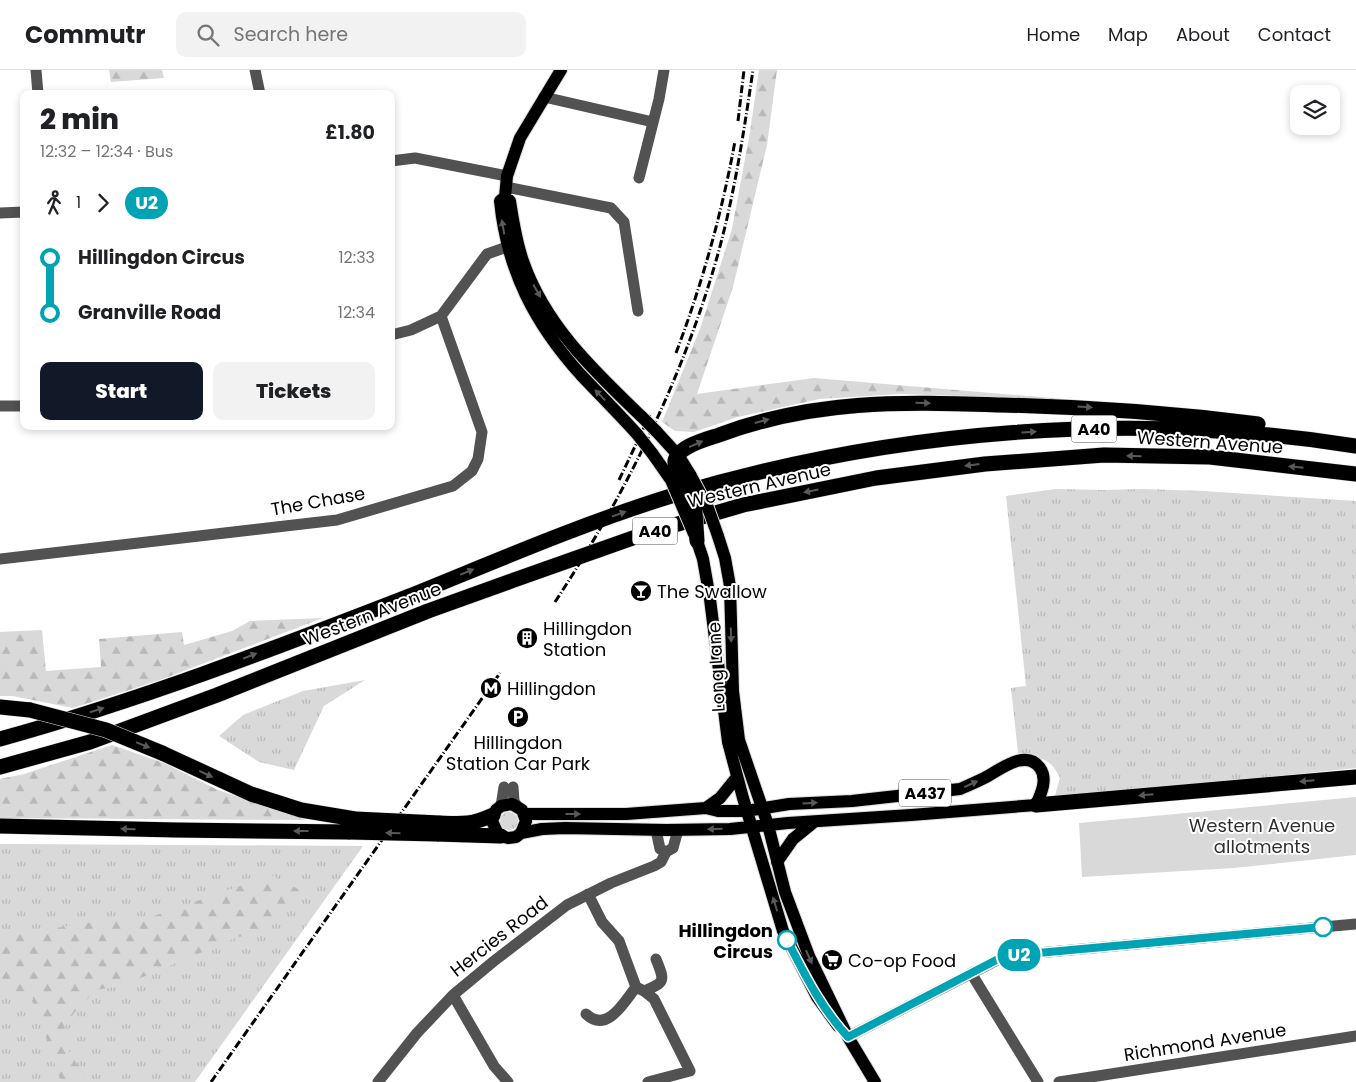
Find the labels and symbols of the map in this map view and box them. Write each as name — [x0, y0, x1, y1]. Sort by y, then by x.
one-way arrow — [499, 218, 507, 234]
one-way arrow — [532, 284, 541, 298]
one-way arrow — [594, 389, 606, 401]
one-way arrow — [915, 399, 931, 407]
one-way arrow — [1077, 404, 1093, 412]
one-way arrow — [754, 416, 769, 424]
road number: A40 — [1072, 416, 1116, 442]
street label: Western Avenue — [1136, 424, 1284, 460]
one-way arrow — [1021, 428, 1037, 436]
one-way arrow — [689, 439, 703, 447]
one-way arrow — [1125, 452, 1141, 460]
street label: Western Avenue — [685, 456, 833, 514]
one-way arrow — [963, 462, 979, 470]
one-way arrow — [1287, 463, 1303, 471]
street label: The Chase — [269, 480, 367, 522]
one-way arrow — [804, 487, 819, 495]
one-way arrow — [612, 510, 627, 518]
road number: A40 — [632, 518, 678, 544]
one-way arrow — [460, 567, 474, 575]
street label: Western Avenue — [299, 576, 445, 652]
bar icon: The Swallow — [629, 579, 653, 603]
place label: The Swallow — [657, 579, 767, 604]
place label: Hillingdon Station — [543, 616, 632, 662]
street label: Long Lane — [701, 621, 731, 713]
building icon: Hillingdon Station — [515, 626, 539, 650]
one-way arrow — [727, 627, 735, 643]
one-way arrow — [243, 652, 258, 660]
metro station icon: Hillingdon — [479, 676, 503, 700]
place label: Hillingdon — [507, 676, 596, 701]
parking icon: Hillingdon Station Car Park — [506, 705, 530, 729]
one-way arrow — [90, 706, 105, 714]
place label: Hillingdon Station Car Park — [446, 730, 591, 776]
one-way arrow — [136, 742, 150, 750]
one-way arrow — [199, 770, 213, 778]
one-way arrow — [1299, 777, 1315, 785]
road number: A437 — [899, 780, 951, 806]
one-way arrow — [964, 780, 978, 788]
one-way arrow — [1137, 792, 1153, 800]
one-way arrow — [802, 799, 818, 807]
one-way arrow — [566, 810, 582, 818]
park label: Western Avenue allotments — [1189, 813, 1335, 859]
one-way arrow — [120, 825, 136, 833]
one-way arrow — [707, 825, 723, 833]
one-way arrow — [293, 827, 309, 835]
one-way arrow — [385, 828, 401, 836]
street label: Hercies Road — [445, 890, 553, 982]
one-way arrow — [770, 896, 778, 911]
unlabelled marker — [1313, 917, 1333, 937]
place label: Hillingdon Circus — [678, 918, 773, 964]
marker: Hillingdon Circus — [777, 930, 797, 950]
line badge: U2 — [996, 939, 1042, 971]
supermarket icon: Co-op Food — [820, 948, 844, 972]
place label: Co-op Food — [848, 948, 956, 973]
one-way arrow — [806, 950, 814, 964]
street label: Richmond Avenue — [1122, 1017, 1288, 1067]

